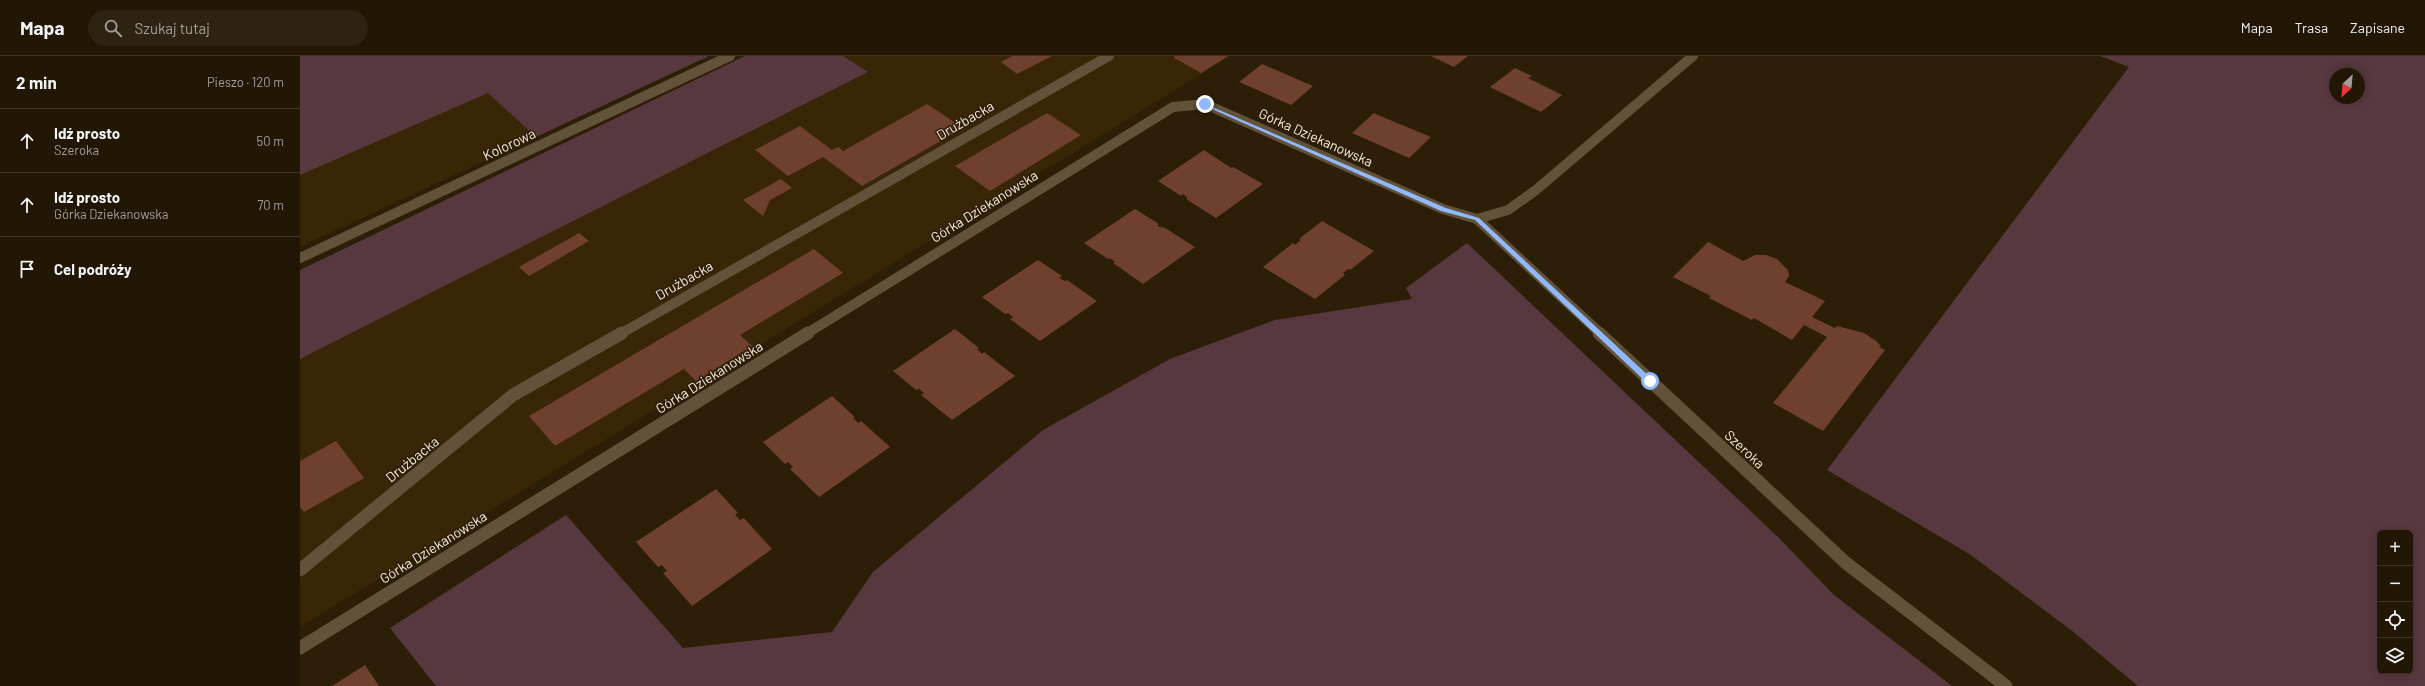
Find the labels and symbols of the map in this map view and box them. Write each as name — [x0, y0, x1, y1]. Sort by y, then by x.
north arrow — [2329, 68, 2365, 104]
route end — [1196, 95, 1214, 113]
street label: Drużbacka — [933, 97, 997, 143]
street label: Górka Dziekanowska — [1256, 104, 1376, 170]
street label: Kolorowa — [480, 124, 538, 164]
street label: Górka Dziekanowska — [927, 166, 1041, 246]
street label: Drużbacka — [652, 257, 716, 303]
street label: Górka Dziekanowska — [652, 337, 766, 417]
route start — [1641, 372, 1659, 390]
street label: Szeroka — [1721, 426, 1769, 472]
street label: Drużbacka — [382, 432, 442, 486]
street label: Górka Dziekanowska — [376, 507, 490, 587]

